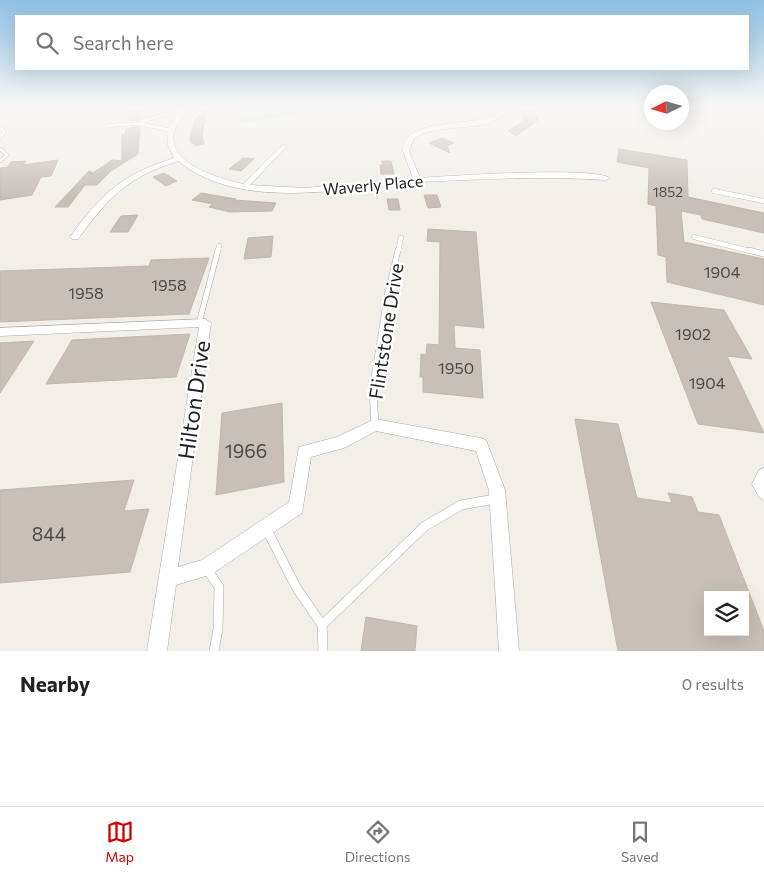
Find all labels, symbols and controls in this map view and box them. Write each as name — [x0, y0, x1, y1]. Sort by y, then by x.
search box — [15, 15, 749, 70]
icon: search — [33, 29, 61, 57]
text: Search here — [73, 31, 173, 54]
north arrow — [644, 85, 689, 130]
street label: Waverly Place — [322, 171, 424, 198]
house number: 1852 — [653, 183, 683, 200]
street label: Flintstone Drive — [363, 261, 408, 401]
house number: 1904 — [704, 262, 741, 281]
house number: 1958 — [151, 275, 187, 294]
house number: 1958 — [68, 283, 104, 302]
house number: 1902 — [675, 324, 711, 343]
street label: Hilton Drive — [172, 339, 215, 461]
house number: 1950 — [438, 358, 474, 377]
house number: 1904 — [689, 373, 726, 392]
house number: 1966 — [225, 439, 267, 462]
house number: 844 — [32, 522, 66, 545]
map controls — [704, 591, 749, 636]
button: layers — [704, 591, 749, 636]
text: Nearby — [20, 671, 90, 696]
text: 0 results — [682, 674, 744, 693]
tab: Map — [105, 818, 134, 865]
tab: Directions — [345, 818, 410, 865]
tab: Saved — [621, 818, 659, 865]

